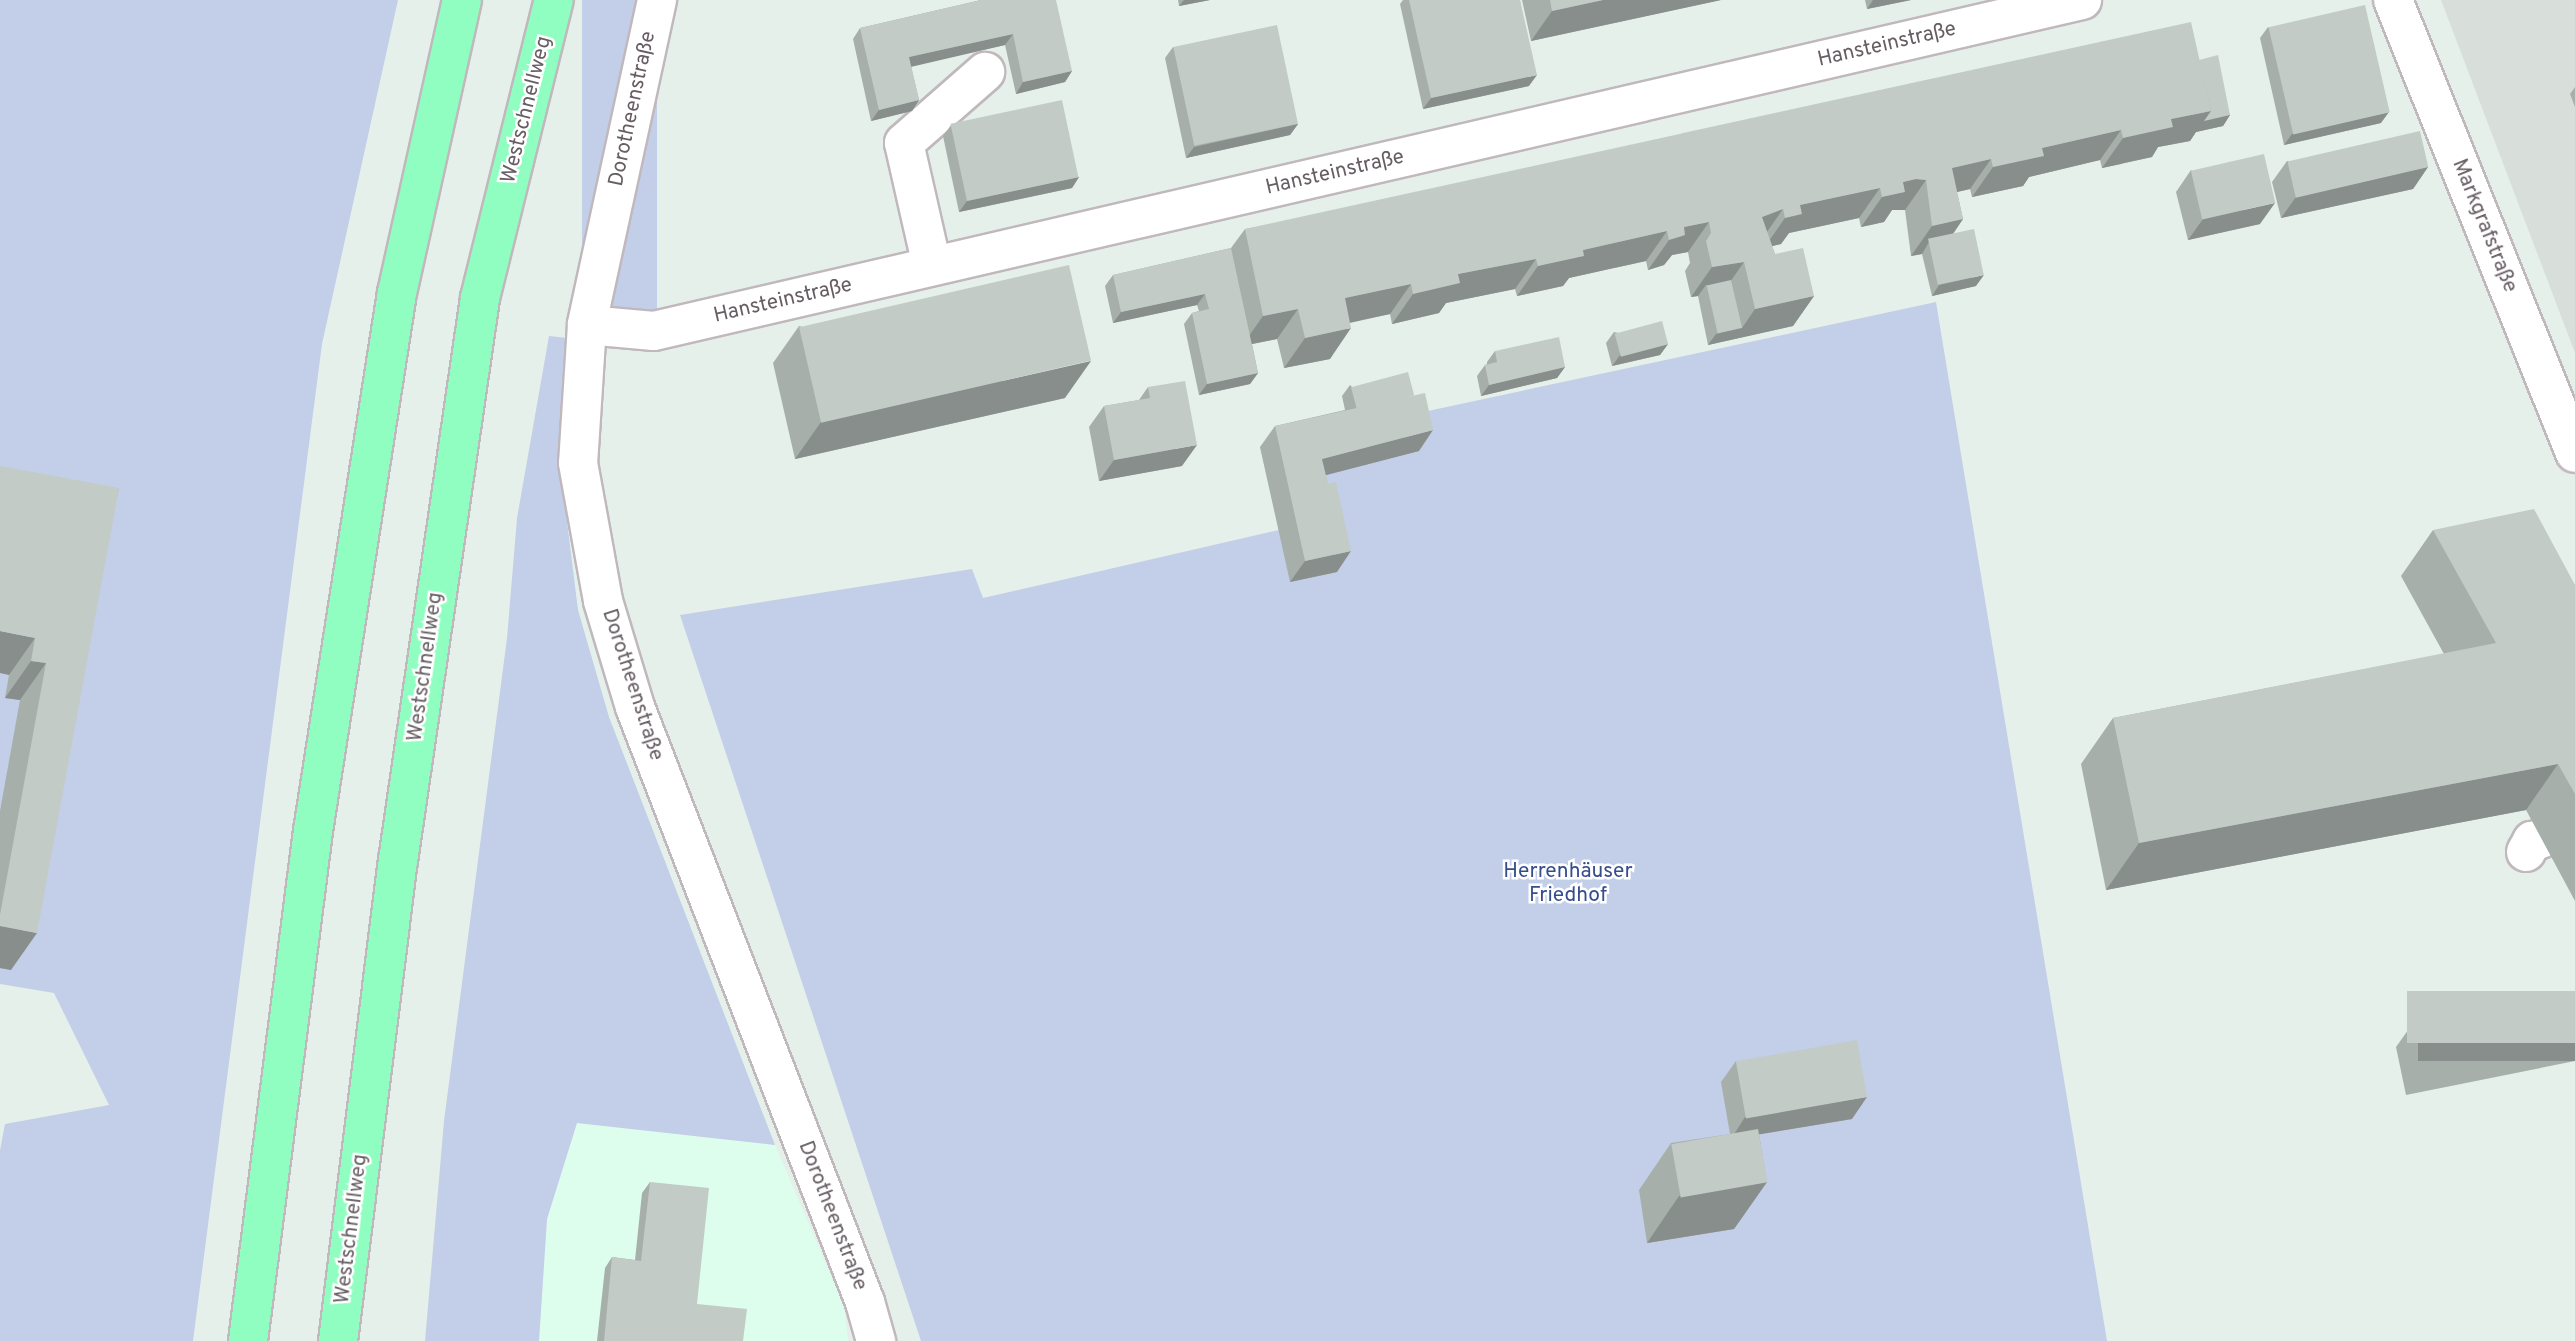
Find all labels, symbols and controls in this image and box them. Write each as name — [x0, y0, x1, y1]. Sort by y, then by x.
street label: Hansteinstraße — [1815, 17, 1959, 73]
street label: Dorotheenstraße — [604, 29, 662, 189]
street label: Westschnellweg — [497, 34, 557, 186]
street label: Hansteinstraße — [1263, 145, 1407, 201]
street label: Markgrafstraße — [2446, 156, 2522, 296]
street label: Hansteinstraße — [711, 273, 855, 329]
street label: Westschnellweg — [403, 591, 449, 743]
street label: Dorotheenstraße — [596, 606, 668, 764]
park label: Herrenhäuser Friedhof — [1503, 859, 1633, 909]
street label: Dorotheenstraße — [792, 1138, 872, 1294]
street label: Westschnellweg — [330, 1153, 374, 1305]

